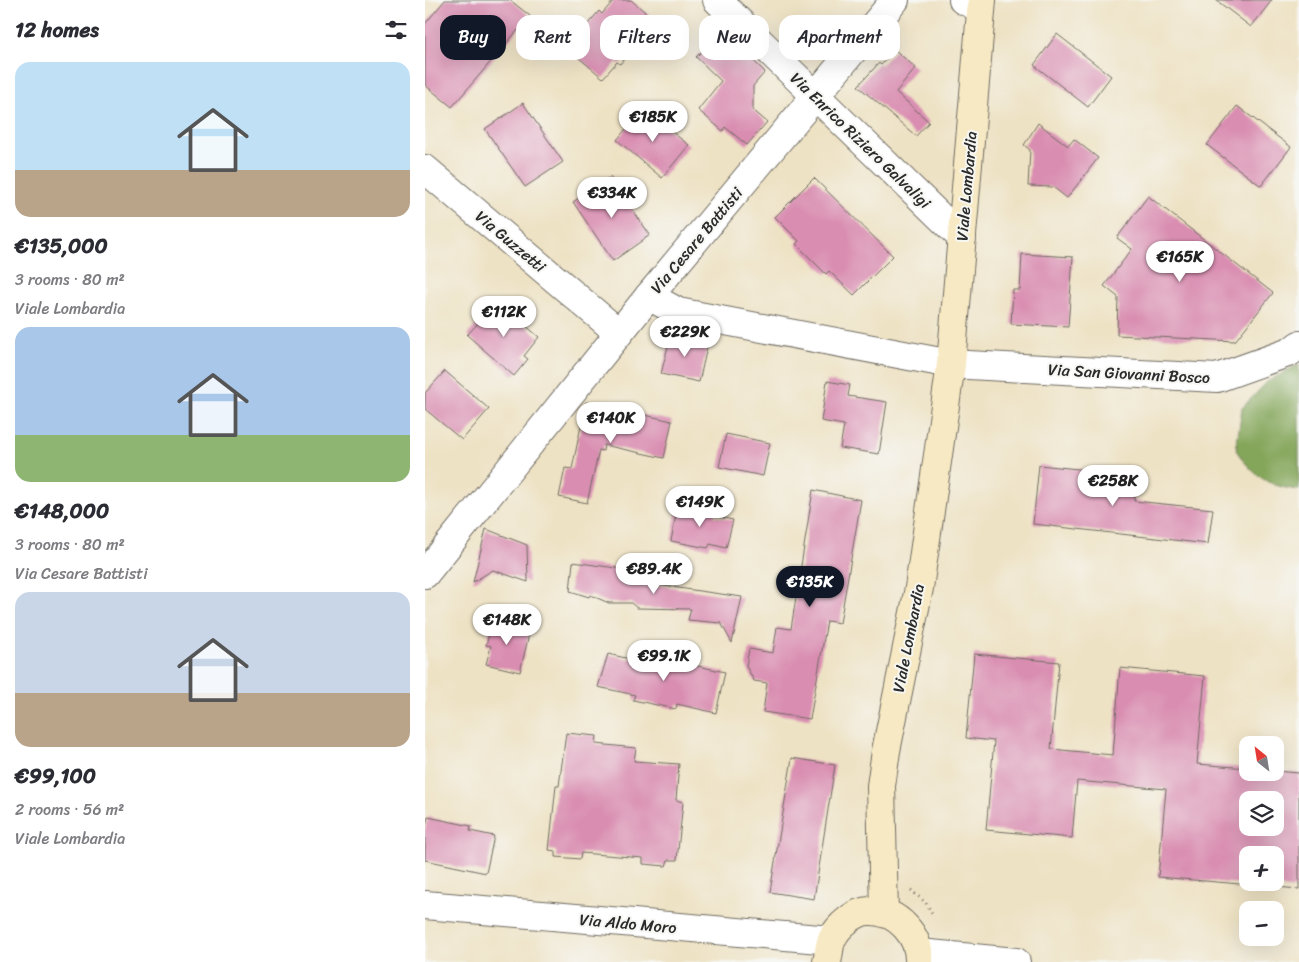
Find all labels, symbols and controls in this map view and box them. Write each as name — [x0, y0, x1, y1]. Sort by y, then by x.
text: 12 homes — [15, 11, 99, 49]
chip: Buy — [440, 15, 506, 60]
chip: Rent — [516, 15, 590, 60]
chip: Filters — [600, 15, 689, 60]
chip: New — [699, 15, 769, 60]
chip: Apartment — [779, 15, 900, 60]
icon: filters — [382, 16, 410, 44]
street label: Via Enrico Riziero Galvaligi — [783, 65, 939, 216]
icon: home — [168, 95, 258, 185]
pin: €185K — [618, 100, 688, 143]
text: €185K — [630, 102, 676, 131]
street label: Viale Lombardia — [947, 130, 986, 242]
pin: €334K — [577, 176, 647, 219]
text: €334K — [588, 178, 636, 207]
street label: Via Cesare Battisti — [643, 180, 751, 300]
street label: Via Guzzetti — [469, 203, 553, 280]
text: €135,000 — [15, 227, 108, 265]
pin: €165K — [1145, 240, 1215, 283]
text: €165K — [1157, 242, 1203, 271]
text: 3 rooms · 80 m² — [15, 265, 125, 294]
text: Viale Lombardia — [15, 294, 125, 323]
pin: €112K — [469, 296, 539, 338]
text: €112K — [482, 297, 526, 326]
pin: €229K — [650, 316, 720, 358]
text: €229K — [661, 317, 709, 346]
street label: Via San Giovanni Bosco — [1047, 355, 1211, 392]
icon: home — [168, 360, 258, 450]
pin: €140K — [576, 402, 646, 444]
text: €140K — [587, 403, 635, 432]
pin: €258K — [1078, 464, 1148, 507]
text: €258K — [1088, 466, 1138, 495]
pin: €149K — [665, 486, 735, 528]
text: €149K — [676, 487, 724, 516]
text: €148,000 — [15, 492, 109, 530]
text: 3 rooms · 80 m² — [15, 530, 125, 559]
pin: €89.4K — [613, 552, 695, 595]
text: €89.4K — [627, 554, 681, 583]
text: Via Cesare Battisti — [15, 559, 148, 588]
pin: €135K — [775, 566, 845, 608]
text: €135K — [787, 567, 833, 596]
street label: Viale Lombardia — [884, 581, 933, 695]
pin: €148K — [472, 604, 542, 646]
text: €148K — [484, 605, 530, 634]
icon: home — [168, 625, 258, 715]
pin: €99.1K — [623, 640, 705, 682]
text: €99.1K — [638, 641, 690, 670]
north arrow — [1239, 736, 1284, 781]
map controls — [1239, 736, 1284, 946]
text: €99,100 — [15, 757, 96, 795]
button: layers — [1239, 791, 1284, 836]
text: 2 rooms · 56 m² — [15, 795, 124, 824]
text: Viale Lombardia — [15, 824, 125, 853]
button: + — [1239, 846, 1284, 891]
button: − — [1239, 901, 1284, 946]
street label: Via Aldo Moro — [578, 905, 678, 942]

